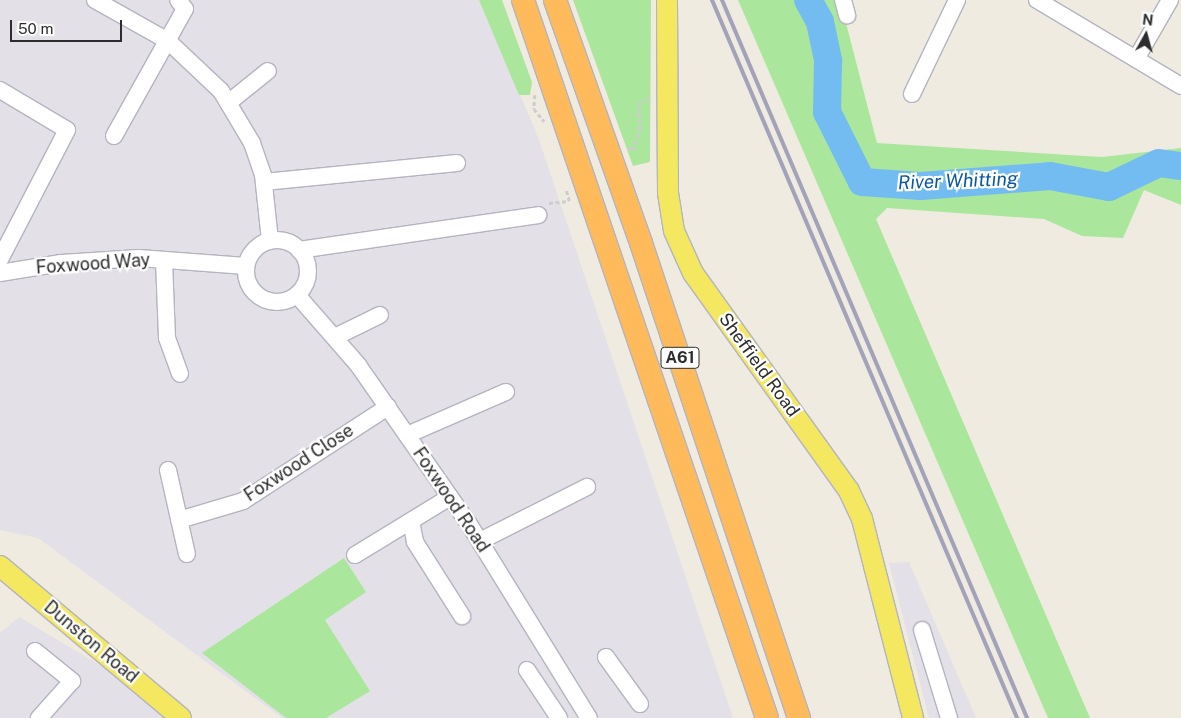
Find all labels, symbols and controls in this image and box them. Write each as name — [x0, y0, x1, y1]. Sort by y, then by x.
scale bar — [12, 10, 125, 42]
north arrow — [1121, 10, 1171, 60]
text: N — [1141, 12, 1154, 29]
text: 50 m — [18, 20, 53, 37]
water label: River Whitting — [897, 168, 1019, 194]
street label: Foxwood Way — [35, 249, 151, 279]
street label: Sheffield Road — [714, 309, 804, 421]
road number: A61 — [660, 344, 700, 372]
street label: Foxwood Close — [240, 420, 358, 506]
street label: Foxwood Road — [408, 443, 494, 557]
street label: Dunston Road — [39, 596, 143, 688]

